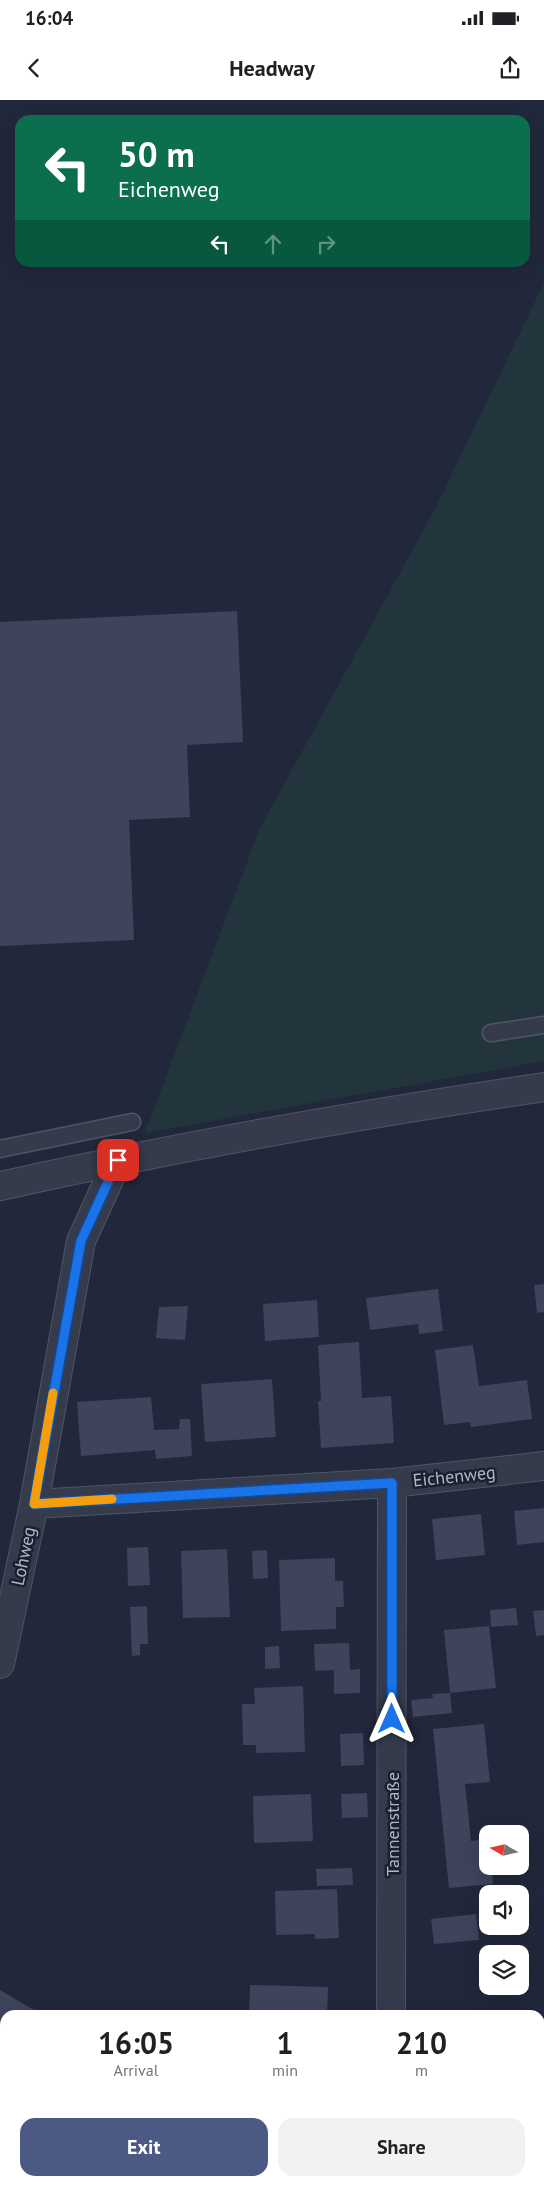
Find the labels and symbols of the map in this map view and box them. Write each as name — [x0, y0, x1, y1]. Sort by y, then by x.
pin — [97, 1139, 139, 1181]
street label: Eichenweg — [411, 1460, 497, 1492]
street label: Lohweg — [6, 1525, 40, 1587]
position arrow — [365, 1692, 417, 1744]
street label: Tannenstraße — [381, 1772, 404, 1876]
north arrow — [479, 1825, 529, 1875]

